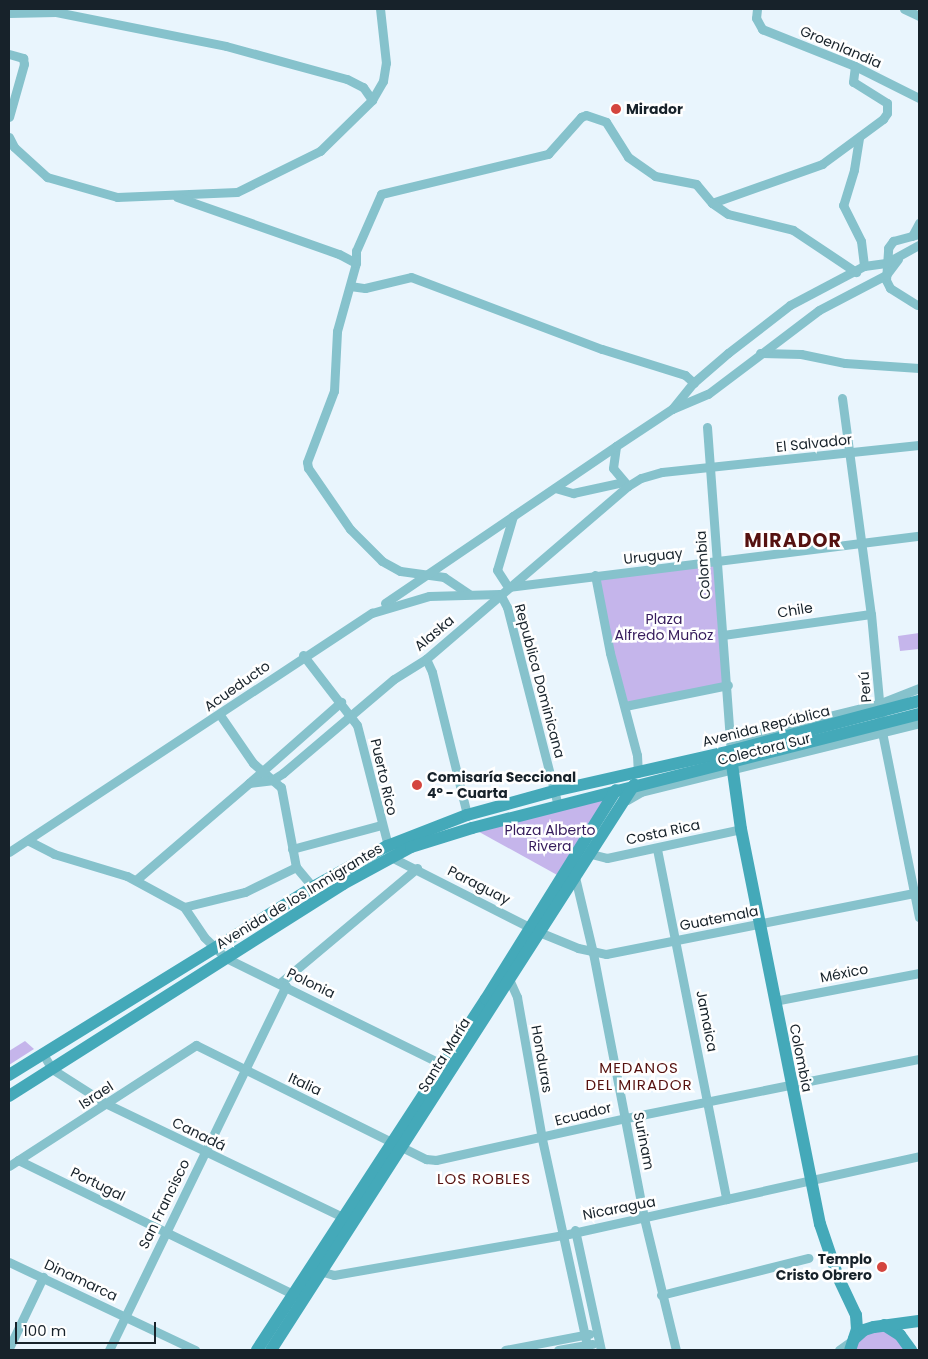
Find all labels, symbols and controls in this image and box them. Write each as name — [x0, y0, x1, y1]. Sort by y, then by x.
street label: Groenlandia — [798, 22, 884, 72]
place label: Mirador — [626, 101, 683, 117]
marker: Mirador — [610, 103, 622, 115]
street label: El Salvador — [775, 431, 853, 455]
street label: Colombia — [692, 530, 714, 600]
district label: MIRADOR — [743, 530, 843, 552]
street label: Uruguay — [623, 545, 683, 567]
street label: Chile — [776, 599, 814, 621]
street label: Republica Dominicana — [511, 602, 569, 760]
park label: Plaza Alfredo Muñoz — [615, 611, 713, 644]
street label: Alaska — [411, 612, 457, 654]
street label: Acueducto — [201, 657, 273, 715]
street label: Perú — [855, 671, 875, 703]
street label: Avenida República — [700, 702, 832, 750]
street label: Colectora Sur — [716, 729, 812, 769]
street label: Puerto Rico — [367, 737, 401, 817]
place label: Comisaría Seccional 4º - Cuarta — [427, 769, 576, 802]
marker: Comisaría Seccional 4º - Cuarta — [411, 779, 423, 791]
street label: Costa Rica — [624, 816, 702, 848]
park label: Plaza Alberto Rivera — [505, 822, 595, 854]
street label: Avenida de los Inmigrantes — [213, 840, 385, 952]
street label: Paraguay — [445, 862, 513, 908]
street label: Guatemala — [678, 902, 760, 934]
street label: México — [819, 960, 869, 986]
street label: Polonia — [284, 964, 338, 1002]
street label: Jamaica — [693, 989, 721, 1053]
street label: Santa María — [414, 1015, 474, 1095]
street label: Colombia — [786, 1023, 816, 1093]
street label: Honduras — [528, 1024, 556, 1094]
district label: MEDANOS DEL MIRADOR — [584, 1058, 694, 1093]
street label: Italia — [286, 1069, 324, 1099]
street label: Israel — [76, 1078, 116, 1112]
street label: Ecuador — [553, 1099, 613, 1129]
street label: Surinam — [630, 1111, 658, 1171]
street label: Canadá — [169, 1114, 229, 1154]
street label: San Francisco — [135, 1156, 193, 1252]
street label: Portugal — [68, 1164, 128, 1204]
district label: LOS ROBLES — [436, 1170, 532, 1188]
street label: Nicaragua — [581, 1193, 657, 1223]
place label: Templo Cristo Obrero — [776, 1251, 872, 1284]
street label: Dinamarca — [42, 1256, 120, 1304]
marker: Templo Cristo Obrero — [876, 1261, 888, 1273]
scale bar — [18, 1312, 159, 1344]
text: 100 m — [23, 1320, 66, 1341]

